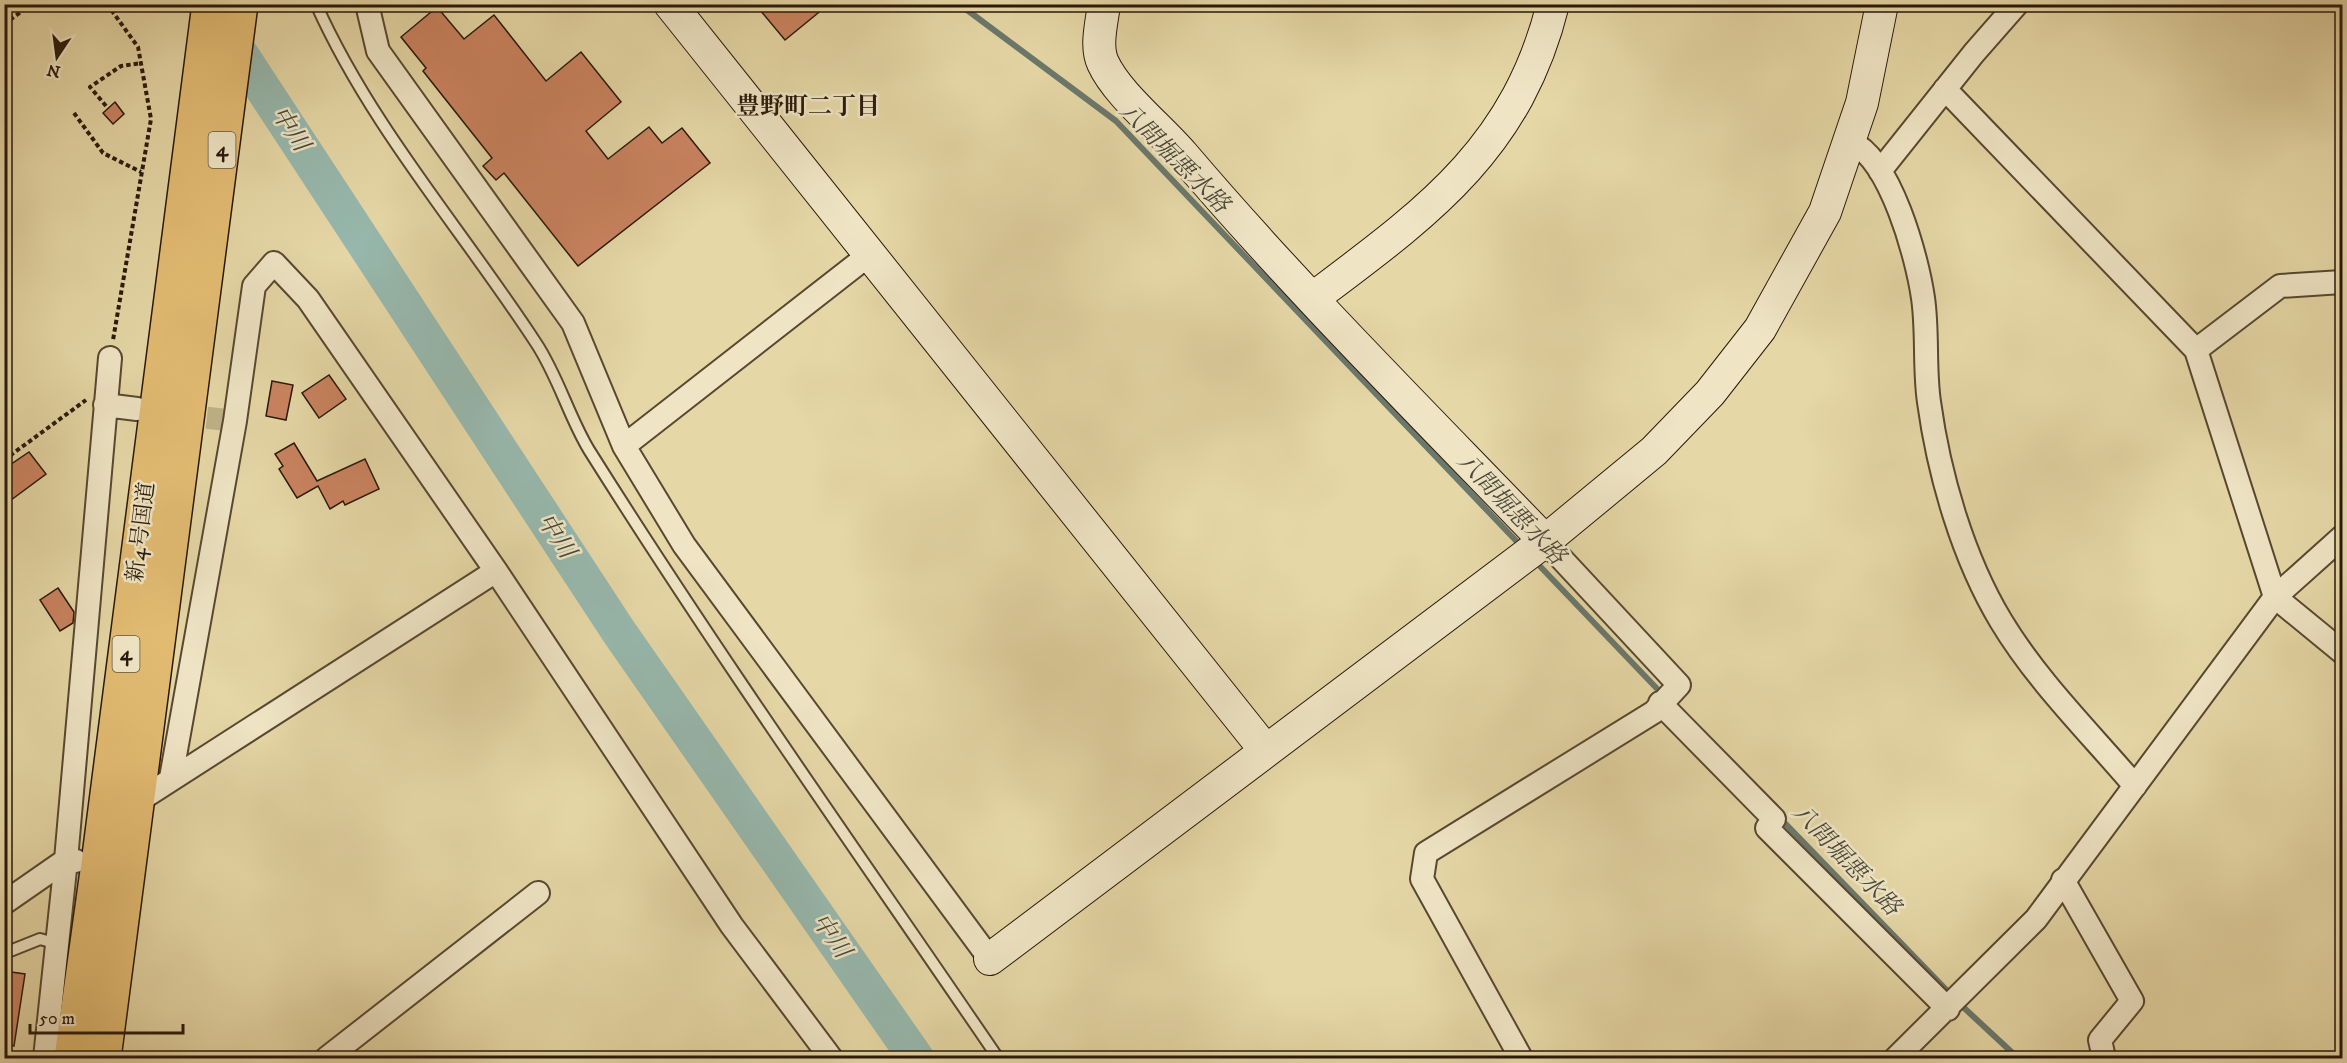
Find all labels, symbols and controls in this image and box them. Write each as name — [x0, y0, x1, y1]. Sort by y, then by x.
north arrow — [27, 27, 87, 87]
text: N — [45, 59, 63, 82]
district label: 豊野町二丁目 — [736, 92, 880, 122]
water label: 八間堀悪水路 — [1112, 96, 1237, 221]
water label: 中川 — [264, 101, 317, 160]
road number: 4 — [208, 132, 236, 168]
water label: 八間堀悪水路 — [1450, 447, 1573, 573]
street label: 新4号国道 — [121, 480, 161, 584]
water label: 中川 — [530, 508, 583, 567]
road number: 4 — [112, 636, 140, 672]
water label: 八間堀悪水路 — [1785, 798, 1908, 924]
water label: 中川 — [805, 908, 859, 967]
scale bar — [30, 997, 183, 1035]
text: 50 m — [39, 1008, 75, 1030]

